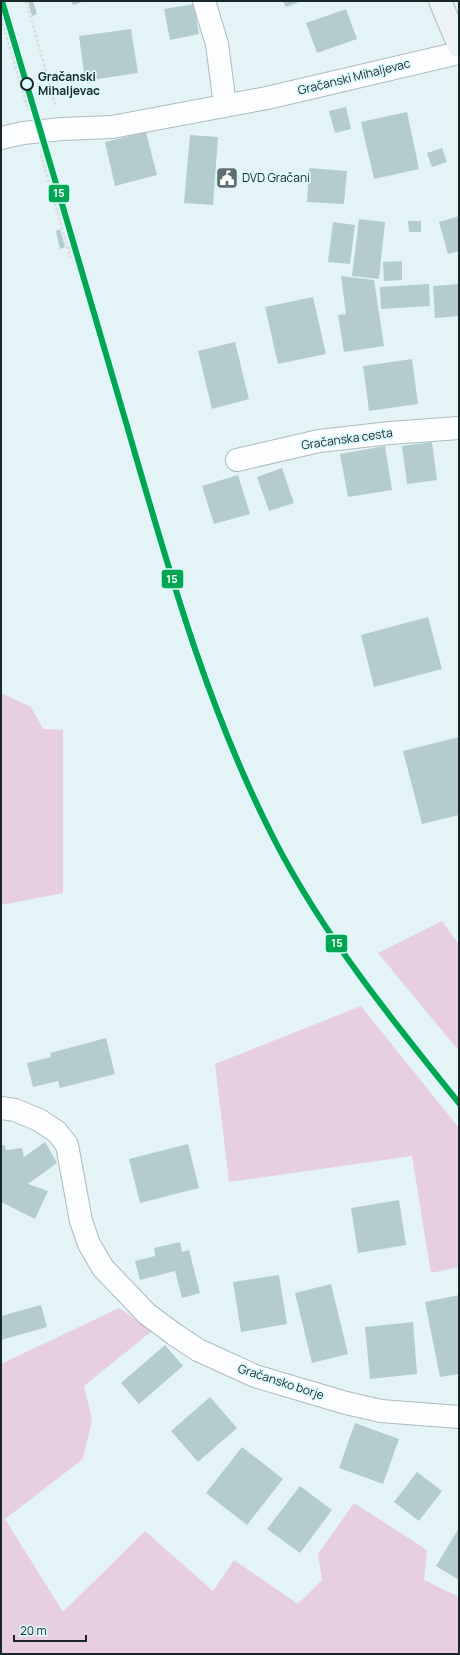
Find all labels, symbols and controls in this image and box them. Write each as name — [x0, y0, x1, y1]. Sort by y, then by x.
street label: Gračanski Mihaljevac — [296, 54, 412, 99]
place label: Gračanski Mihaljevac — [38, 68, 100, 99]
marker: Gračanski Mihaljevac — [20, 77, 34, 91]
public building icon: DVD Gračani — [214, 165, 240, 191]
place label: DVD Gračani — [242, 169, 310, 186]
line badge: 15 — [48, 184, 70, 203]
text: 15 — [53, 185, 65, 200]
street label: Gračanska cesta — [300, 424, 394, 453]
line badge: 15 — [161, 569, 184, 589]
text: 15 — [166, 571, 178, 586]
line badge: 15 — [325, 934, 348, 953]
text: 15 — [331, 935, 343, 950]
street label: Gračansko borje — [236, 1360, 326, 1403]
scale bar — [14, 1617, 86, 1643]
text: 20 m — [20, 1622, 47, 1639]

